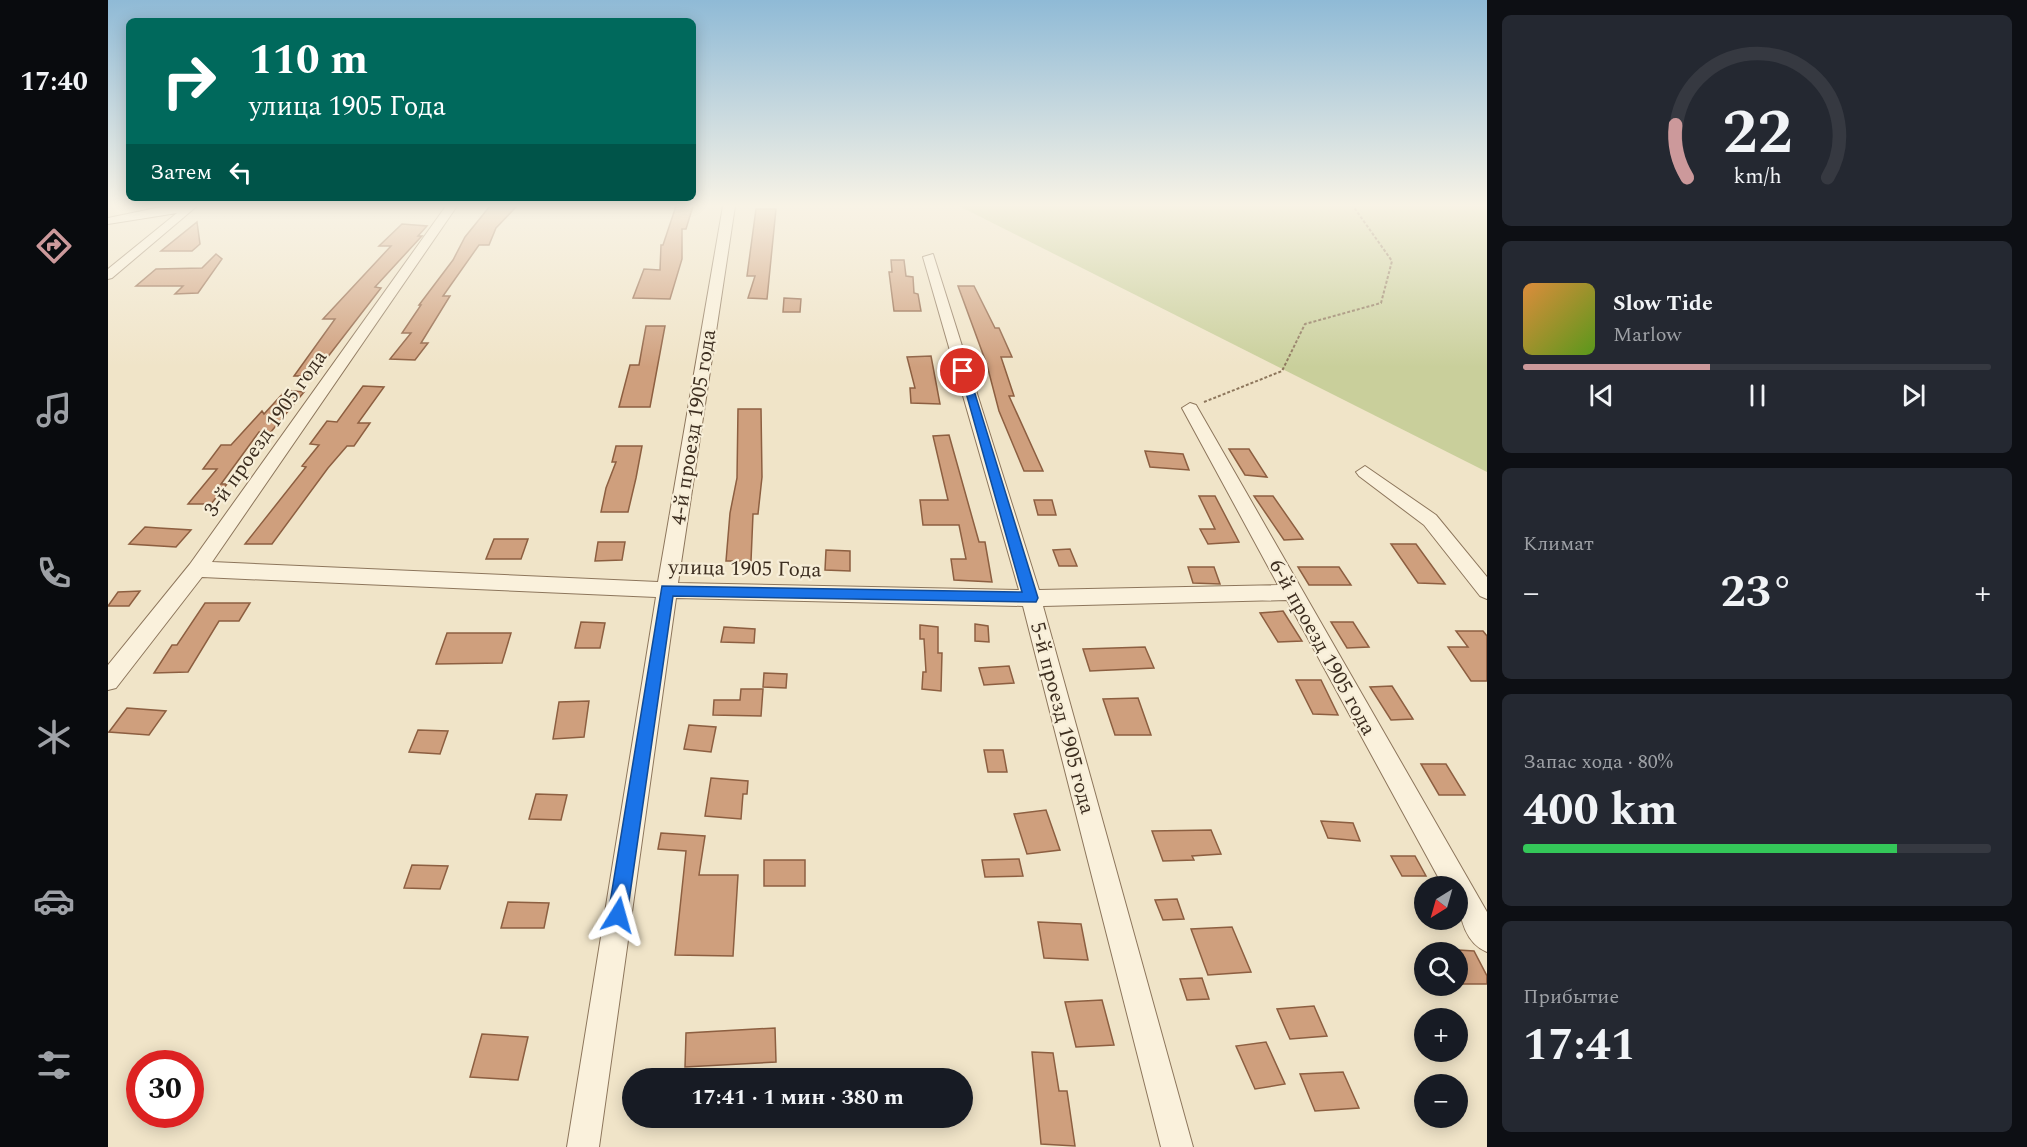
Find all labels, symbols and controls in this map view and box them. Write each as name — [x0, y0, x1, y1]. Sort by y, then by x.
text: 110 m — [249, 29, 368, 92]
icon: right — [150, 42, 228, 120]
text: 17:40 — [20, 61, 88, 103]
text: улица 1905 Года — [249, 86, 446, 128]
text: 22 — [1722, 86, 1792, 181]
text: Затем — [150, 156, 212, 189]
icon: left — [224, 156, 257, 189]
text: km/h — [1733, 160, 1781, 193]
icon: directions — [33, 225, 75, 267]
text: Slow Tide — [1613, 287, 1713, 320]
text: Marlow — [1613, 320, 1682, 350]
street label: 4-й проезд 1905 года — [663, 326, 725, 527]
street label: 3-й проезд 1905 года — [196, 343, 336, 524]
pin — [937, 345, 988, 396]
icon: arrive — [946, 354, 979, 387]
icon: previous — [1585, 379, 1618, 412]
icon: pause — [1741, 379, 1774, 412]
icon: next — [1897, 379, 1930, 412]
icon: music — [33, 389, 75, 431]
text: Климат — [1523, 529, 1594, 559]
icon: phone — [33, 552, 75, 594]
street label: улица 1905 Года — [667, 552, 823, 586]
street label: 6-й проезд 1905 года — [1260, 553, 1384, 742]
text: 23° — [1721, 558, 1794, 627]
text: − — [1523, 568, 1540, 618]
text: + — [1975, 568, 1991, 618]
street label: 5-й проезд 1905 года — [1021, 619, 1103, 819]
icon: climate — [33, 716, 75, 758]
text: Запас хода · 80% — [1523, 747, 1673, 777]
text: 400 km — [1523, 776, 1678, 845]
north arrow — [1414, 876, 1468, 930]
map controls — [1414, 876, 1468, 1128]
icon: car — [33, 880, 75, 922]
position arrow — [586, 883, 650, 947]
button: search — [1414, 942, 1468, 996]
text: Прибытие — [1523, 982, 1619, 1012]
button: + — [1414, 1008, 1468, 1062]
text: 17:41 — [1523, 1011, 1636, 1080]
icon: filters — [33, 1044, 75, 1086]
speed limit sign: 30 — [126, 1050, 204, 1128]
button: − — [1414, 1074, 1468, 1128]
text: 17:41 · 1 мин · 380 m — [691, 1081, 904, 1114]

